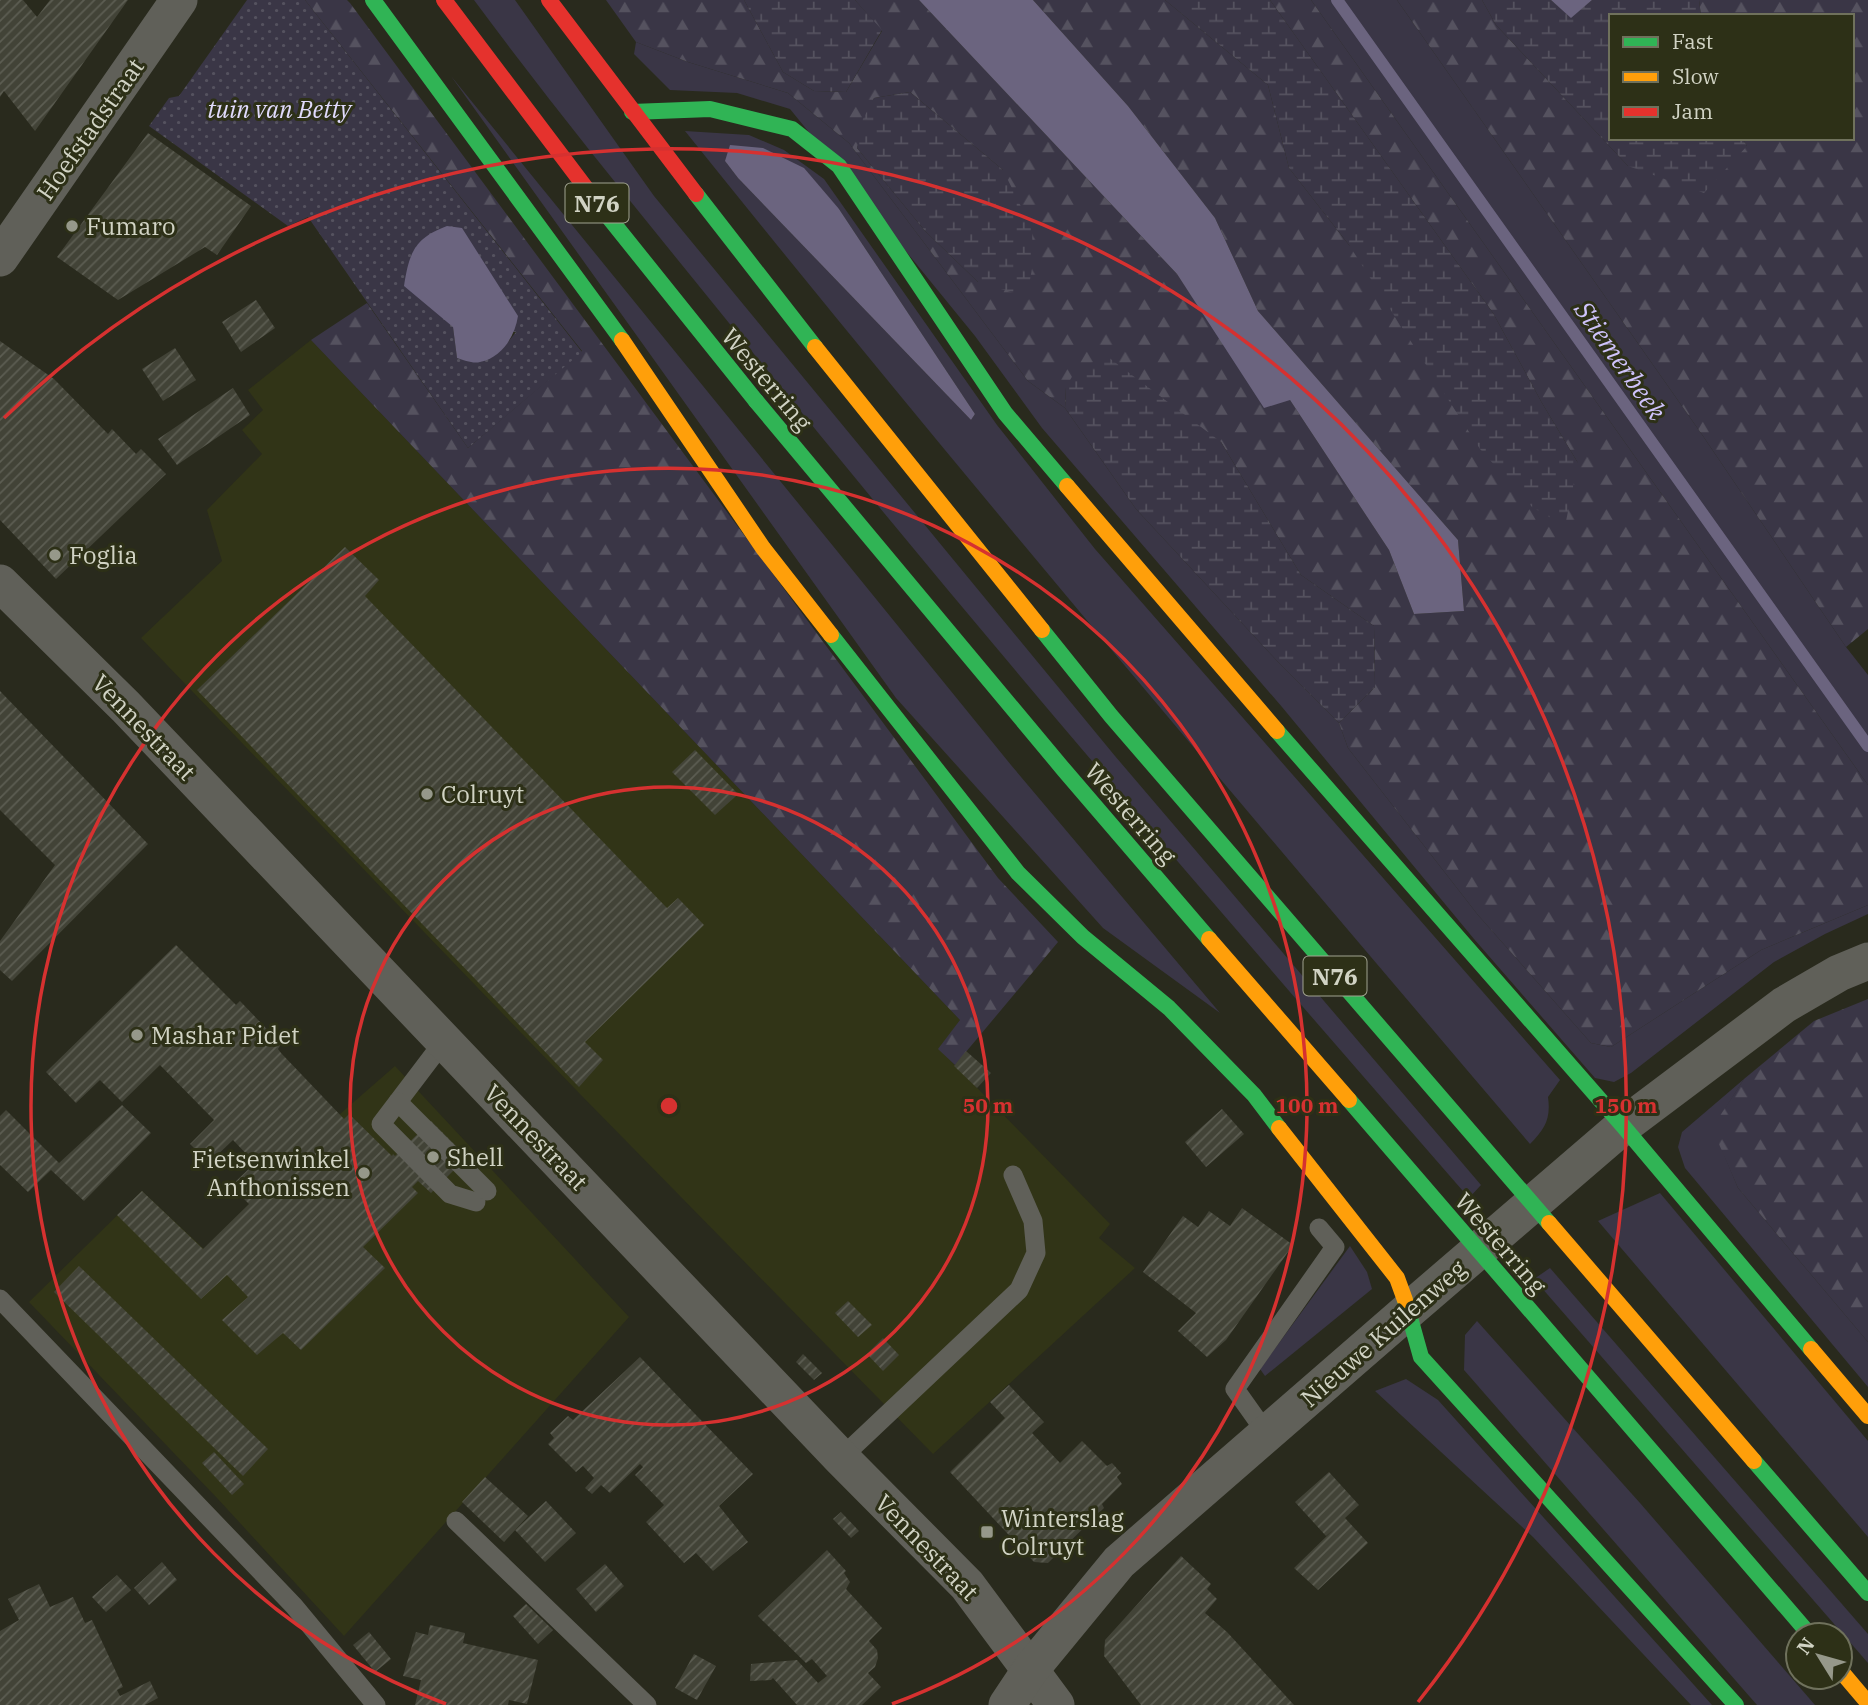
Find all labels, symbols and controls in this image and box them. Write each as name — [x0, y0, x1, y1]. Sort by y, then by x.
legend — [1609, 14, 1854, 140]
text: Fast — [1672, 27, 1713, 55]
street label: Hoefstadstraat — [29, 52, 151, 206]
text: Slow — [1672, 62, 1719, 90]
park label: tuin van Betty — [207, 93, 353, 125]
text: Jam — [1672, 97, 1713, 125]
road number: N76 — [566, 184, 628, 222]
place label: Fumaro — [86, 210, 175, 242]
marker: Fumaro — [64, 218, 80, 234]
water label: Stiemerbeek — [1567, 293, 1675, 426]
street label: Westerring — [715, 321, 819, 437]
place label: Foglia — [69, 539, 138, 571]
marker: Foglia — [47, 547, 63, 563]
street label: Vennestraat — [85, 667, 203, 787]
street label: Westerring — [1078, 755, 1184, 871]
place label: Colruyt — [441, 778, 524, 810]
marker: Colruyt — [419, 786, 435, 802]
road number: N76 — [1304, 956, 1366, 995]
place label: Mashar Pidet — [151, 1019, 300, 1051]
marker: Mashar Pidet — [129, 1027, 145, 1043]
street label: Vennestraat — [477, 1077, 595, 1197]
text: 50 m — [963, 1091, 1013, 1119]
text: 100 m — [1275, 1091, 1339, 1119]
text: 150 m — [1594, 1091, 1658, 1119]
centre of rings — [657, 1094, 681, 1118]
place label: Shell — [447, 1141, 503, 1173]
place label: Fietsenwinkel Anthonissen — [192, 1143, 350, 1203]
marker: Shell — [425, 1149, 441, 1165]
marker: Fietsenwinkel Anthonissen — [356, 1165, 372, 1181]
street label: Westerring — [1448, 1185, 1554, 1301]
street label: Nieuwe Kuilenweg — [1294, 1252, 1472, 1414]
street label: Vennestraat — [868, 1487, 986, 1607]
place label: Winterslag Colruyt — [1001, 1502, 1124, 1562]
marker: Winterslag Colruyt — [979, 1524, 995, 1540]
north arrow — [1784, 1621, 1854, 1691]
text: N — [1791, 1633, 1820, 1659]

